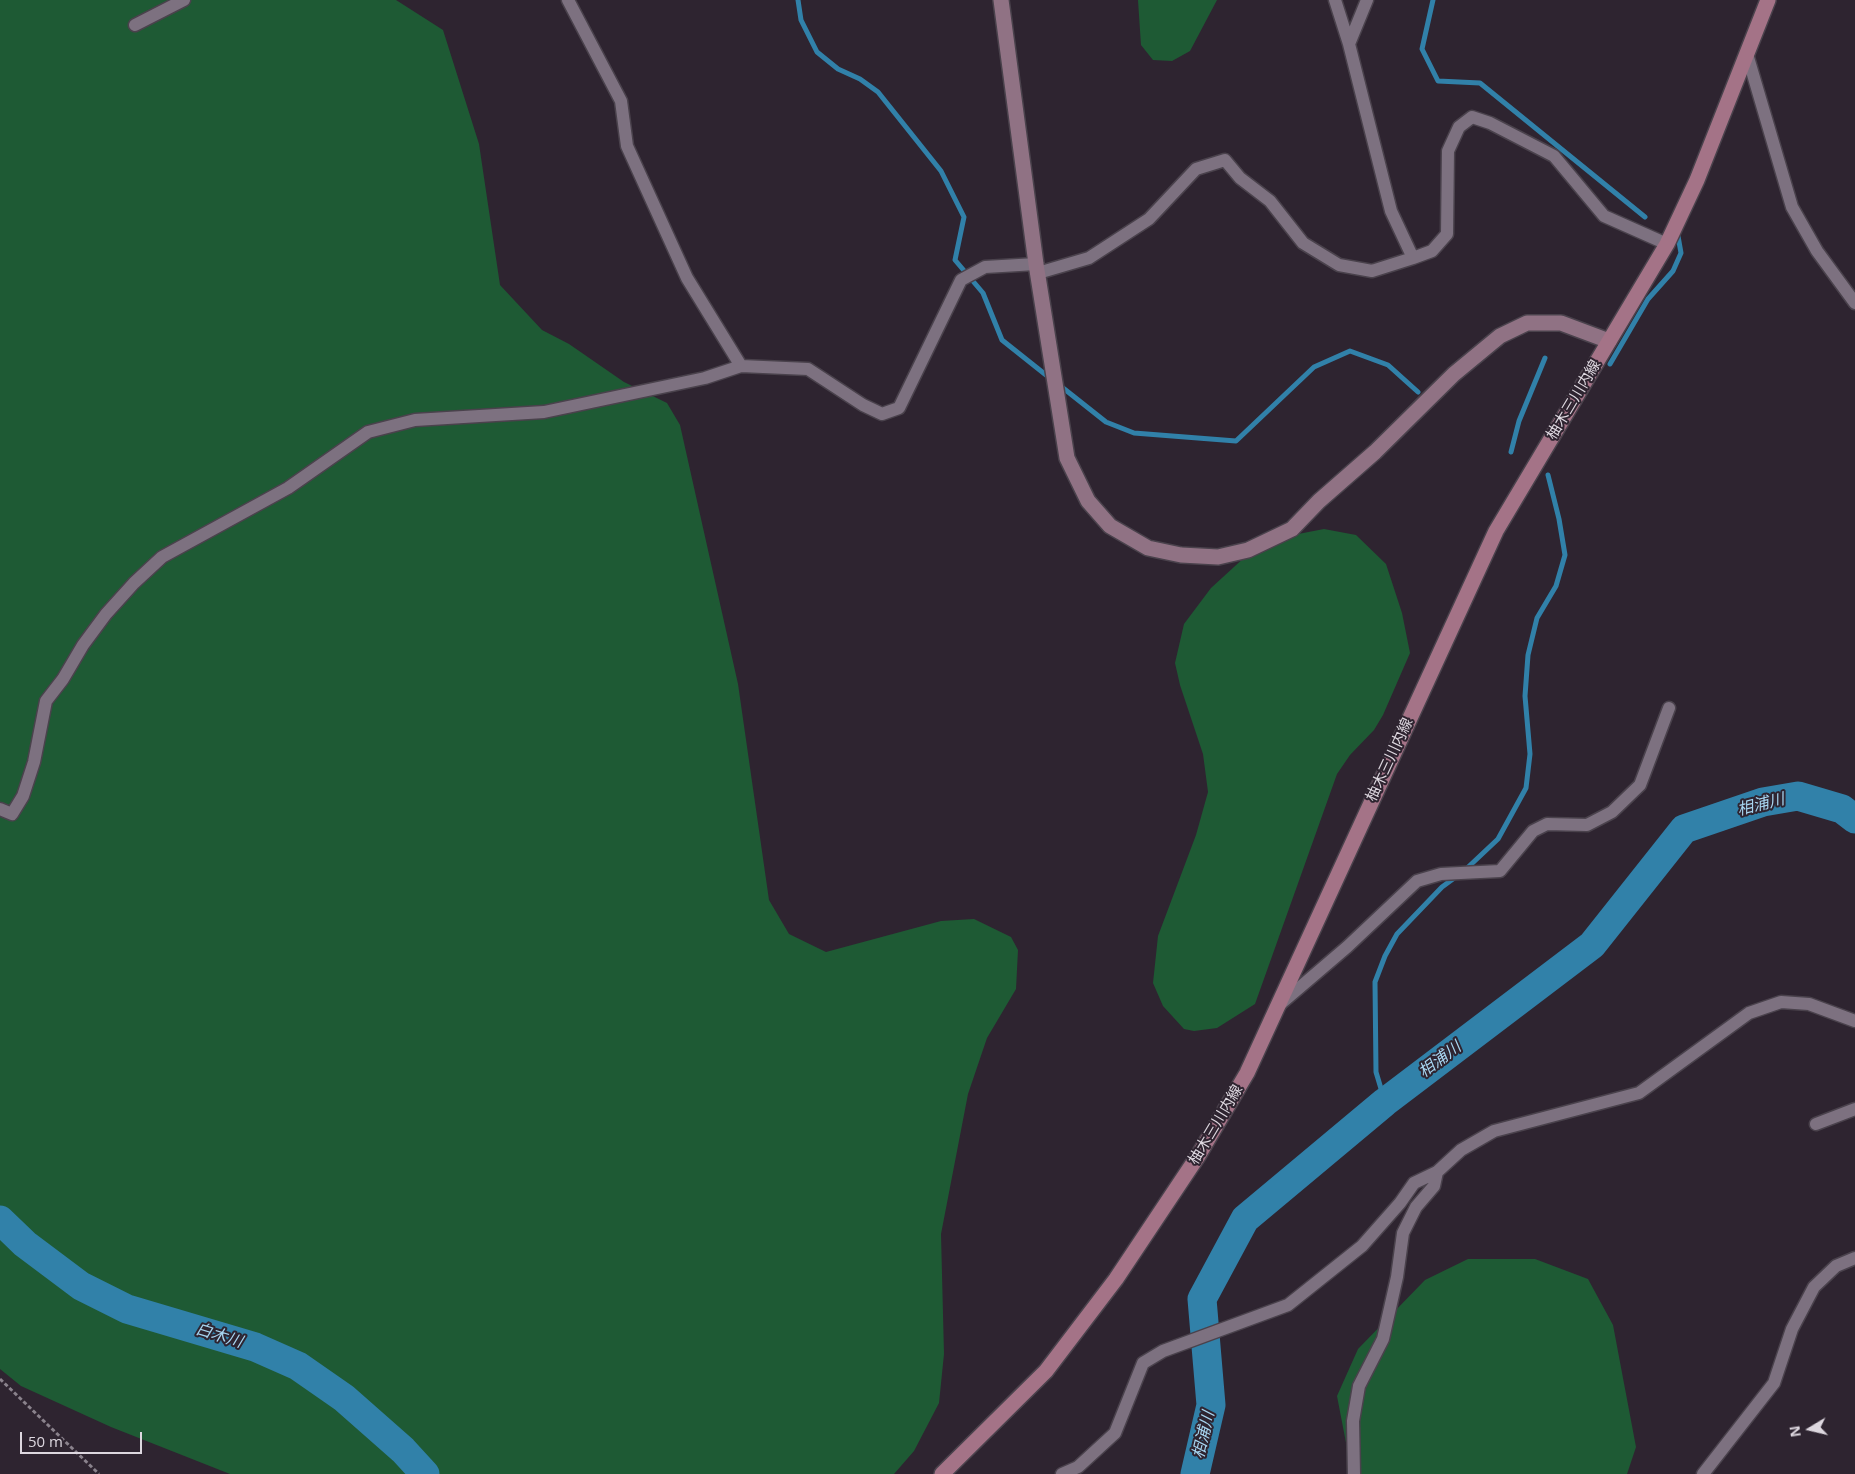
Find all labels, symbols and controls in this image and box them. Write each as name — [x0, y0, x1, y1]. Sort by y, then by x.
street label: 柚木三川内線 — [1543, 357, 1605, 443]
street label: 柚木三川内線 — [1363, 715, 1417, 805]
water label: 相浦川 — [1735, 790, 1787, 820]
water label: 相浦川 — [1415, 1038, 1465, 1082]
street label: 柚木三川内線 — [1185, 1082, 1247, 1168]
water label: 白木川 — [193, 1320, 245, 1352]
north arrow — [1785, 1404, 1835, 1454]
water label: 相浦川 — [1189, 1409, 1219, 1461]
scale bar — [22, 1422, 145, 1454]
text: N — [1784, 1424, 1805, 1439]
text: 50 m — [28, 1431, 63, 1451]

